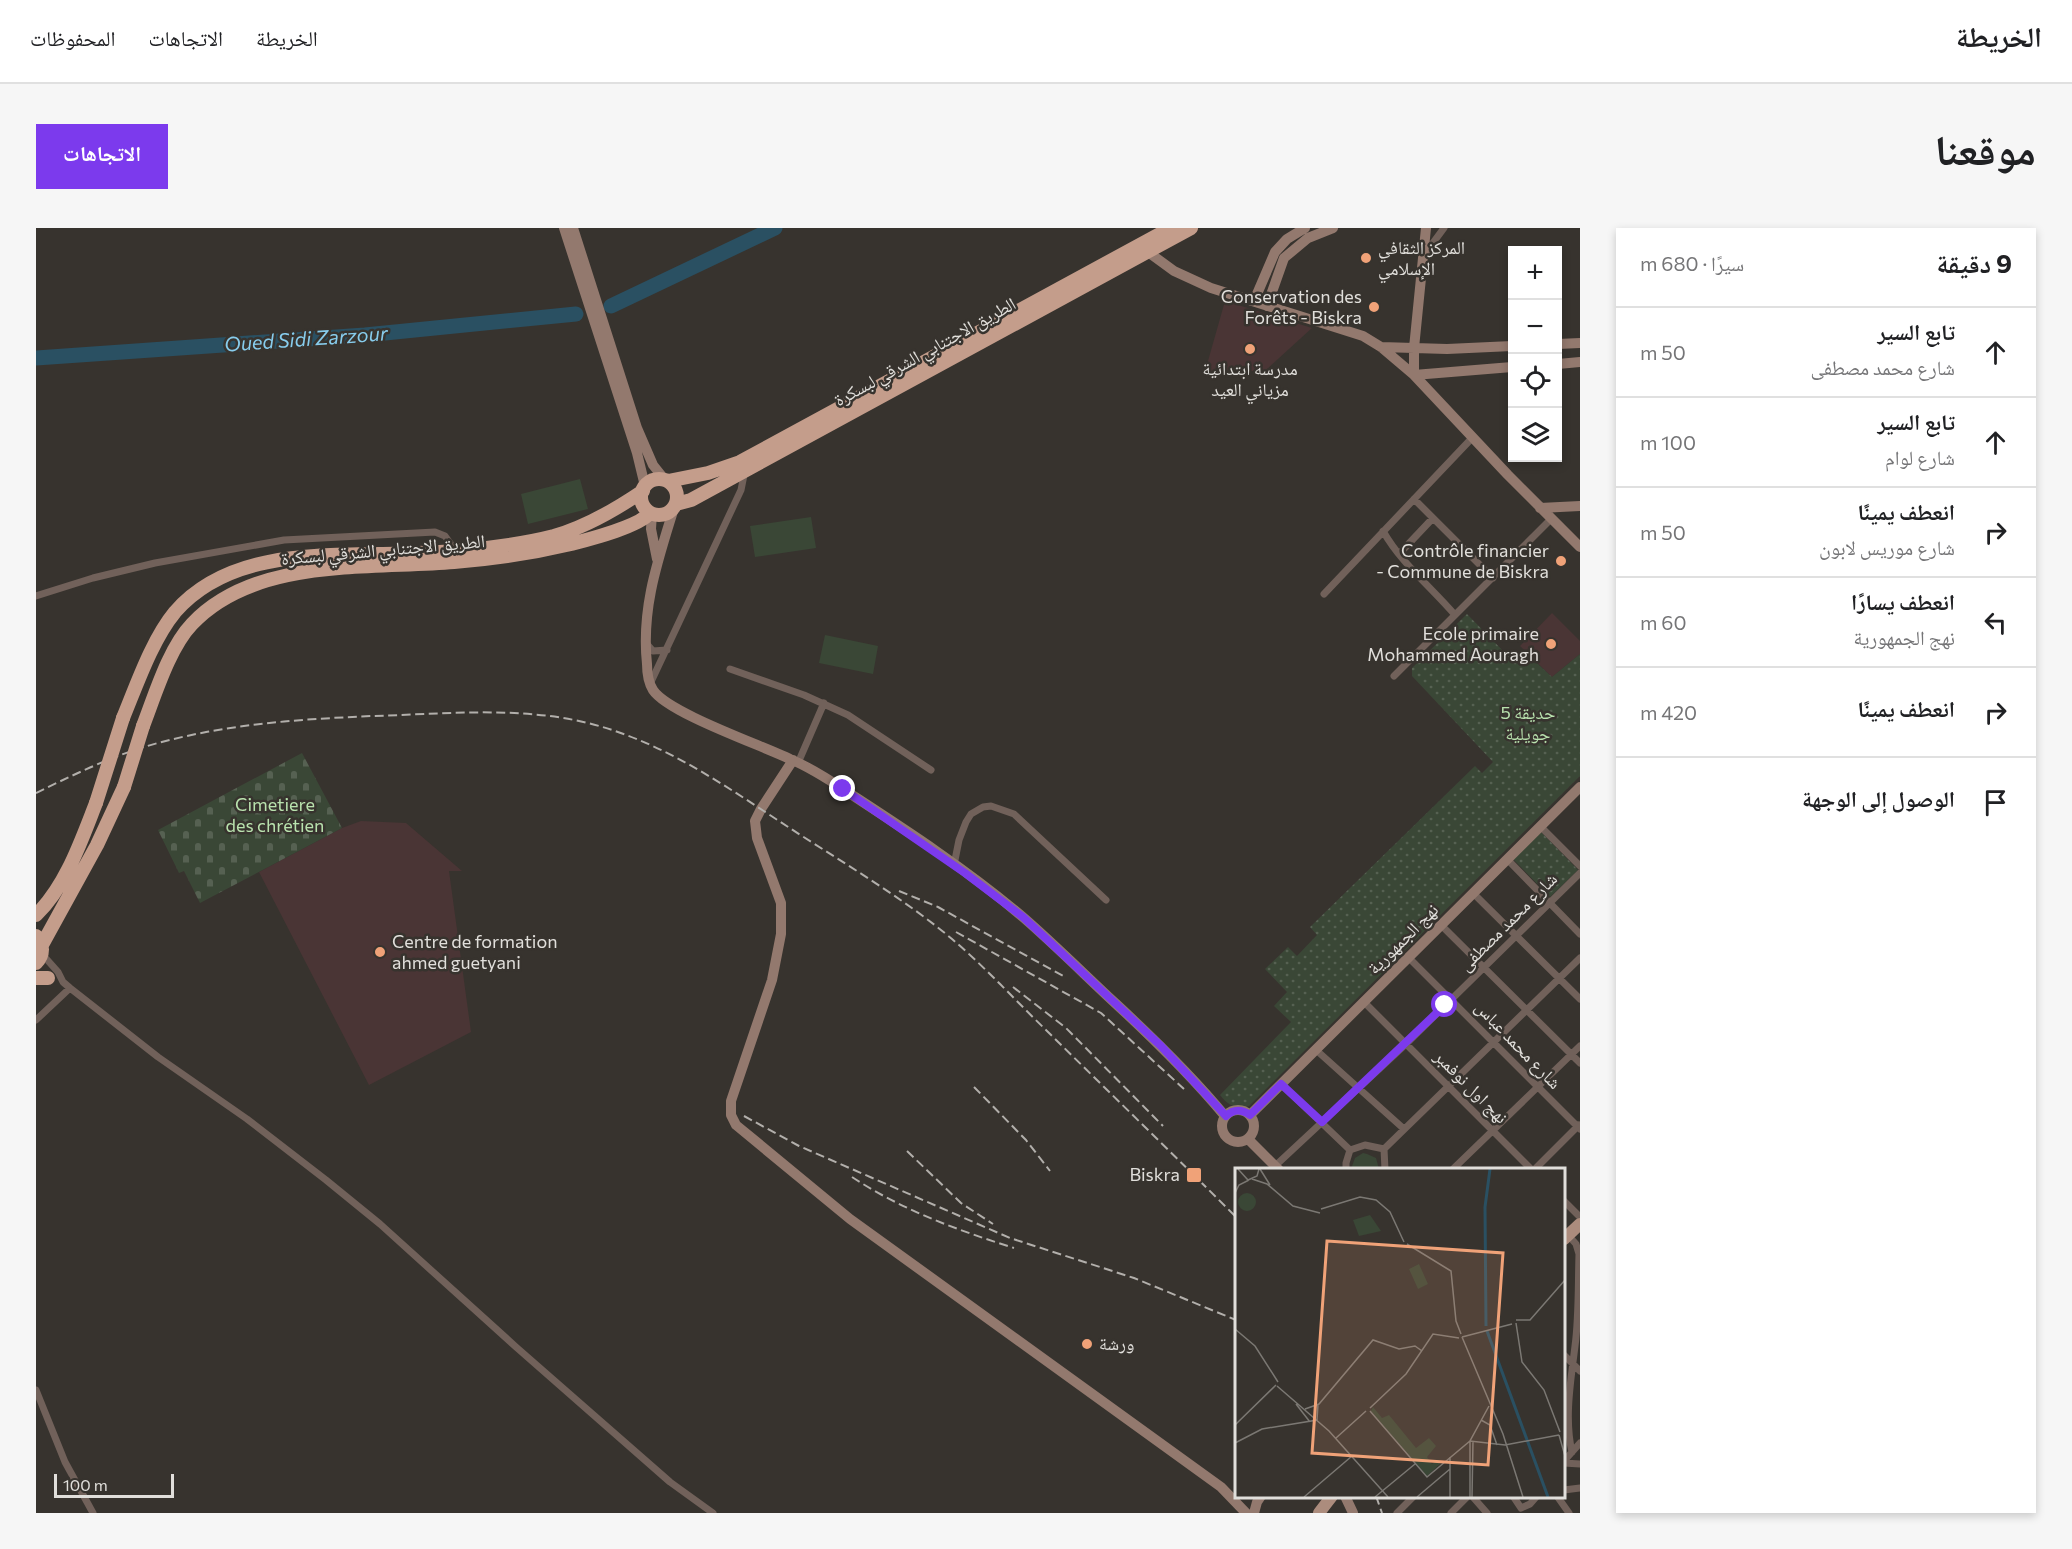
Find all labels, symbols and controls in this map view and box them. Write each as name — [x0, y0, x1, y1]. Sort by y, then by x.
text: الخريطة — [1956, 19, 2042, 53]
text: المحفوظات — [30, 25, 115, 50]
text: الاتجاهات — [148, 25, 223, 50]
text: الخريطة — [256, 25, 318, 50]
text: موقعنا — [1935, 122, 2036, 174]
button: الاتجاهات — [36, 124, 168, 189]
place label: المركز الثقافي الإسلامي — [1378, 236, 1465, 284]
map controls — [1508, 246, 1562, 462]
button: + — [1508, 246, 1562, 300]
text: 9 دقيقة — [1936, 247, 2012, 278]
marker: المركز الثقافي الإسلامي — [1359, 251, 1373, 265]
text: سيرًا · 680 m — [1640, 251, 1744, 275]
place label: Conservation des Forêts - Biskra — [1221, 285, 1362, 328]
street label: الطريق الاجتنابي الشرقي لبسكرة — [830, 292, 1022, 414]
marker: Conservation des Forêts - Biskra — [1367, 300, 1381, 314]
button: − — [1508, 300, 1562, 354]
text: تابع السير — [1877, 318, 1955, 345]
water label: Oued Sidi Zarzour — [223, 320, 389, 356]
icon: ahead — [1979, 336, 2012, 369]
text: 50 m — [1640, 340, 1686, 364]
marker: مدرسة ابتدائية مزياني العيد — [1243, 342, 1257, 356]
button: locate — [1508, 354, 1562, 408]
text: شارع محمد مصطفى — [1810, 355, 1955, 379]
place label: مدرسة ابتدائية مزياني العيد — [1202, 357, 1298, 405]
button: layers — [1508, 408, 1562, 462]
text: تابع السير — [1877, 408, 1955, 435]
icon: ahead — [1979, 426, 2012, 459]
text: 100 m — [1640, 430, 1696, 454]
text: شارع لوام — [1885, 445, 1955, 469]
text: انعطف يمينًا — [1857, 498, 1955, 525]
icon: right — [1979, 516, 2012, 549]
text: 50 m — [1640, 520, 1686, 544]
street label: الطريق الاجتنابي الشرقي لبسكرة — [280, 529, 486, 573]
text: شارع موريس لابون — [1819, 535, 1955, 559]
place label: Contrôle financier - Commune de Biskra — [1376, 539, 1549, 582]
marker: Contrôle financier - Commune de Biskra — [1554, 554, 1568, 568]
text: انعطف يسارًا — [1851, 588, 1955, 615]
icon: left — [1979, 606, 2012, 639]
text: 60 m — [1640, 610, 1687, 634]
place label: Ecole primaire Mohammed Aouragh — [1367, 622, 1539, 665]
text: نهج الجمهورية — [1854, 625, 1955, 649]
marker: Ecole primaire Mohammed Aouragh — [1544, 637, 1558, 651]
text: انعطف يمينًا — [1857, 695, 1955, 722]
icon: right — [1979, 696, 2012, 729]
text: 420 m — [1640, 700, 1697, 724]
park label: حديقة 5 جويلية — [1500, 701, 1556, 744]
route end — [829, 775, 855, 801]
text: الوصول إلى الوجهة — [1802, 785, 1955, 812]
icon: arrive — [1979, 786, 2012, 819]
park label: Cimetiere des chrétien — [226, 793, 324, 836]
street label: شارع محمد مصطفى — [1454, 868, 1562, 976]
street label: نهج الجمهورية — [1362, 898, 1444, 980]
place label: Centre de formation ahmed guetyani — [392, 930, 558, 973]
marker: Centre de formation ahmed guetyani — [373, 945, 387, 959]
route start — [1431, 991, 1457, 1017]
street label: شارع محمد عباس — [1470, 996, 1566, 1094]
street label: نهج اول نوفمبر — [1428, 1044, 1513, 1129]
place label: Biskra — [1129, 1163, 1180, 1185]
marker: Biskra — [1185, 1166, 1203, 1184]
inset map — [1235, 1168, 1565, 1498]
place label: ورشة — [1099, 1332, 1134, 1354]
marker: ورشة — [1080, 1337, 1094, 1351]
scale bar — [54, 1471, 174, 1498]
text: 100 m — [63, 1475, 108, 1494]

